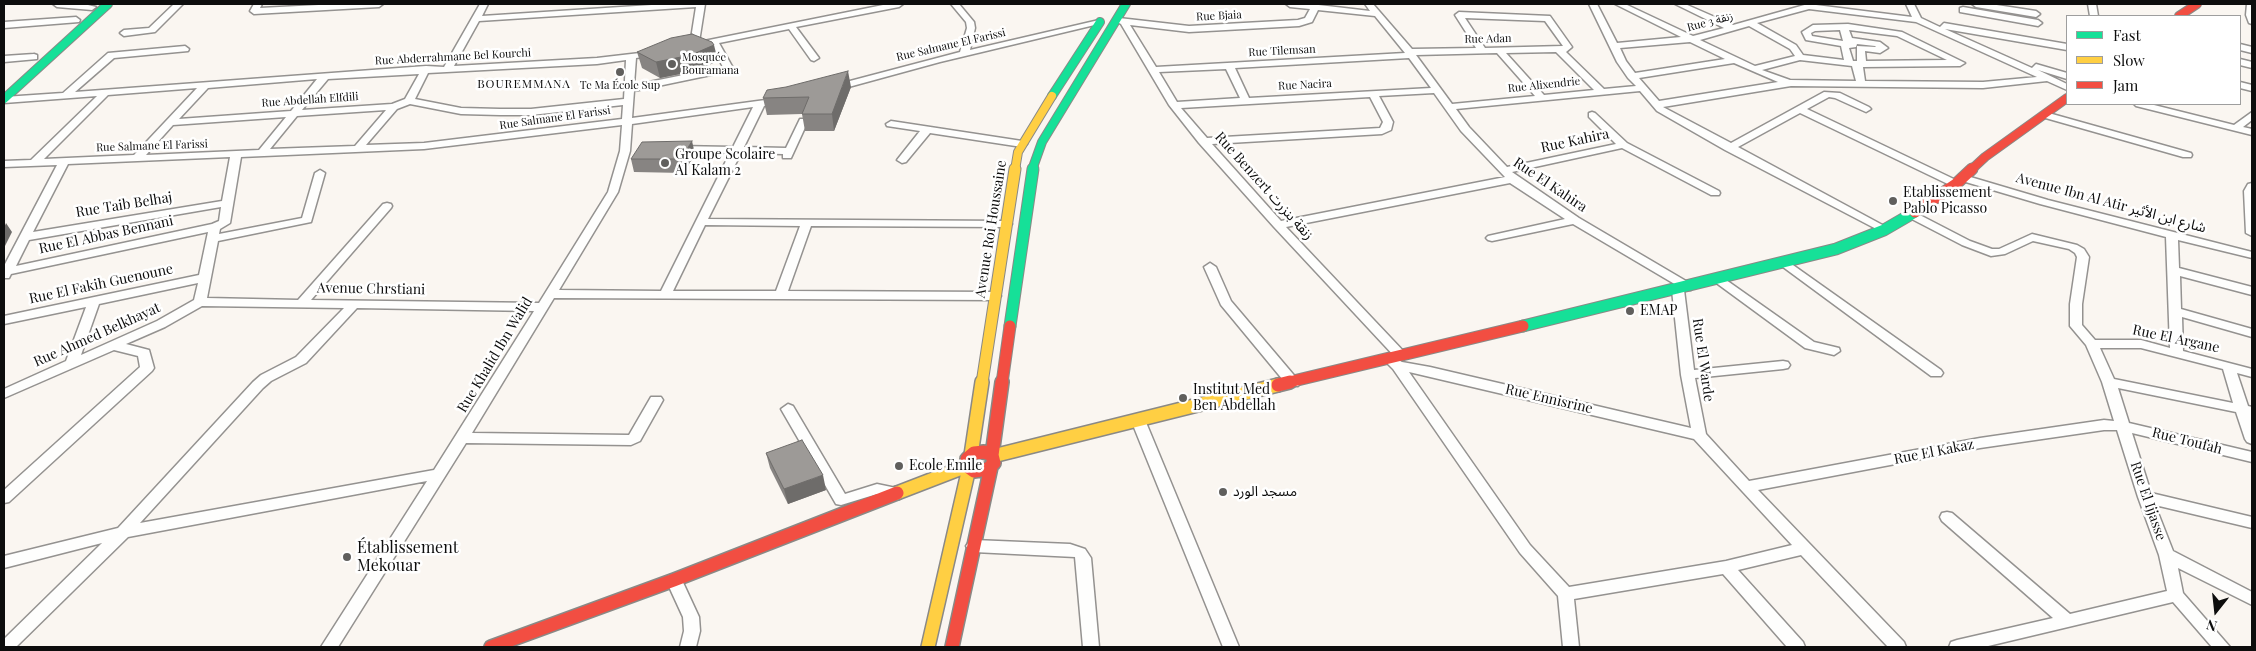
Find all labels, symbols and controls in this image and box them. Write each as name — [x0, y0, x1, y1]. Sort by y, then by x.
street label: Rue Bjaia — [1196, 8, 1242, 24]
street label: Rue 3 زنقة — [1686, 10, 1734, 34]
legend — [2066, 15, 2241, 105]
text: Fast — [2113, 25, 2141, 45]
street label: Rue Salmane El Farissi — [895, 26, 1007, 64]
street label: Rue Adan — [1464, 32, 1512, 46]
street label: Rue Tilemsan — [1248, 43, 1316, 59]
street label: Rue Abderrahmane Bel Kourchi — [375, 46, 531, 68]
text: Slow — [2113, 50, 2145, 70]
place label: Mosquée Bouramana — [682, 51, 739, 77]
marker: Mosquée Bouramana — [666, 58, 678, 70]
marker: Te Ma École Sup — [614, 66, 626, 78]
street label: Rue Alixendrie — [1507, 75, 1581, 95]
text: Jam — [2113, 75, 2138, 95]
district label: BOUREMMANA — [476, 77, 572, 91]
street label: Rue Nacira — [1278, 77, 1332, 93]
place label: Te Ma École Sup — [580, 79, 660, 93]
street label: Rue Abdellah Elfdili — [261, 90, 359, 110]
street label: Rue Salmane El Farissi — [499, 104, 611, 132]
street label: Rue Kahira — [1539, 126, 1611, 156]
street label: Rue Benzert زنقة بنزرت — [1211, 129, 1317, 243]
street label: Rue Salmane El Farissi — [96, 137, 208, 155]
place label: Groupe Scolaire Al Kalam 2 — [675, 147, 775, 180]
street label: Rue El Kahira — [1510, 154, 1590, 216]
marker: Groupe Scolaire Al Kalam 2 — [659, 157, 671, 169]
street label: Avenue Roi Houssaine — [972, 159, 1010, 299]
street label: Avenue Ibn Al Atir شارع ابن الأثير — [2014, 170, 2208, 236]
place label: Etablissement Pablo Picasso — [1903, 185, 1992, 218]
street label: Rue Taib Belhaj — [75, 189, 173, 221]
marker: Etablissement Pablo Picasso — [1887, 195, 1899, 207]
street label: Rue El Abbas Bennani — [37, 213, 175, 257]
street label: Rue El Fakih Guenoune — [27, 261, 175, 307]
street label: Avenue Chrstiani — [317, 280, 425, 298]
street label: Rue Khalid Ibn Walid — [454, 294, 536, 416]
street label: Rue Ahmed Belkhayat — [31, 299, 163, 371]
place label: EMAP — [1640, 303, 1677, 319]
marker: EMAP — [1624, 305, 1636, 317]
street label: Rue El Warde — [1689, 317, 1717, 403]
street label: Rue El Argane — [2131, 322, 2221, 356]
street label: Rue Ennisrine — [1504, 381, 1594, 417]
place label: Institut Med Ben Abdellah — [1193, 382, 1276, 414]
marker: Institut Med Ben Abdellah — [1177, 392, 1189, 404]
street label: Rue Toufah — [2150, 424, 2224, 458]
street label: Rue El Kakaz — [1893, 436, 1975, 468]
place label: Ecole Emile — [909, 458, 982, 474]
street label: Rue El Ijjasse — [2127, 459, 2169, 543]
marker: Ecole Emile — [893, 460, 905, 472]
place label: مسجد الورد — [1233, 484, 1297, 500]
marker: مسجد الورد — [1217, 486, 1229, 498]
place label: Établissement Mekouar — [357, 538, 458, 576]
marker: Établissement Mekouar — [341, 551, 353, 563]
north arrow — [2191, 586, 2241, 636]
text: N — [2204, 615, 2219, 636]

